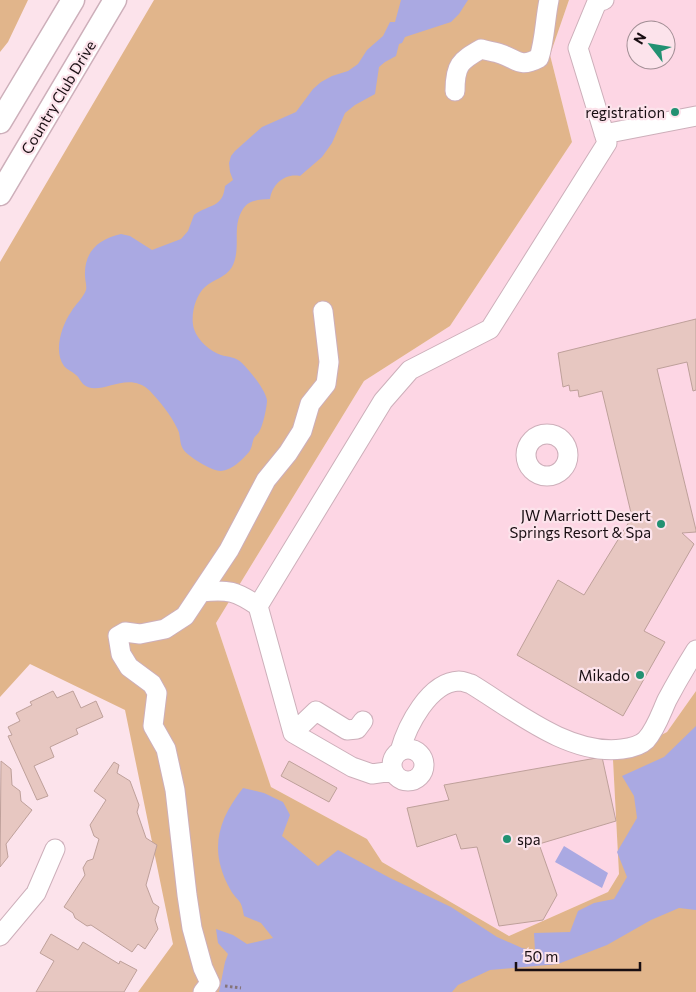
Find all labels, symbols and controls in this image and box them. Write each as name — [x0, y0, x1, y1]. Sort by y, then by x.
north arrow — [626, 20, 676, 70]
text: N — [629, 29, 649, 47]
street label: Country Club Drive — [17, 37, 99, 157]
place label: registration — [585, 103, 665, 121]
marker: registration — [669, 106, 681, 118]
place label: JW Marriott Desert Springs Resort & Spa — [509, 506, 651, 541]
marker: JW Marriott Desert Springs Resort & Spa — [655, 518, 667, 530]
place label: Mikado — [578, 666, 630, 684]
marker: Mikado — [634, 669, 646, 681]
place label: spa — [517, 830, 541, 848]
marker: spa — [501, 833, 513, 845]
scale bar — [516, 940, 640, 972]
text: 50 m — [524, 947, 558, 965]

